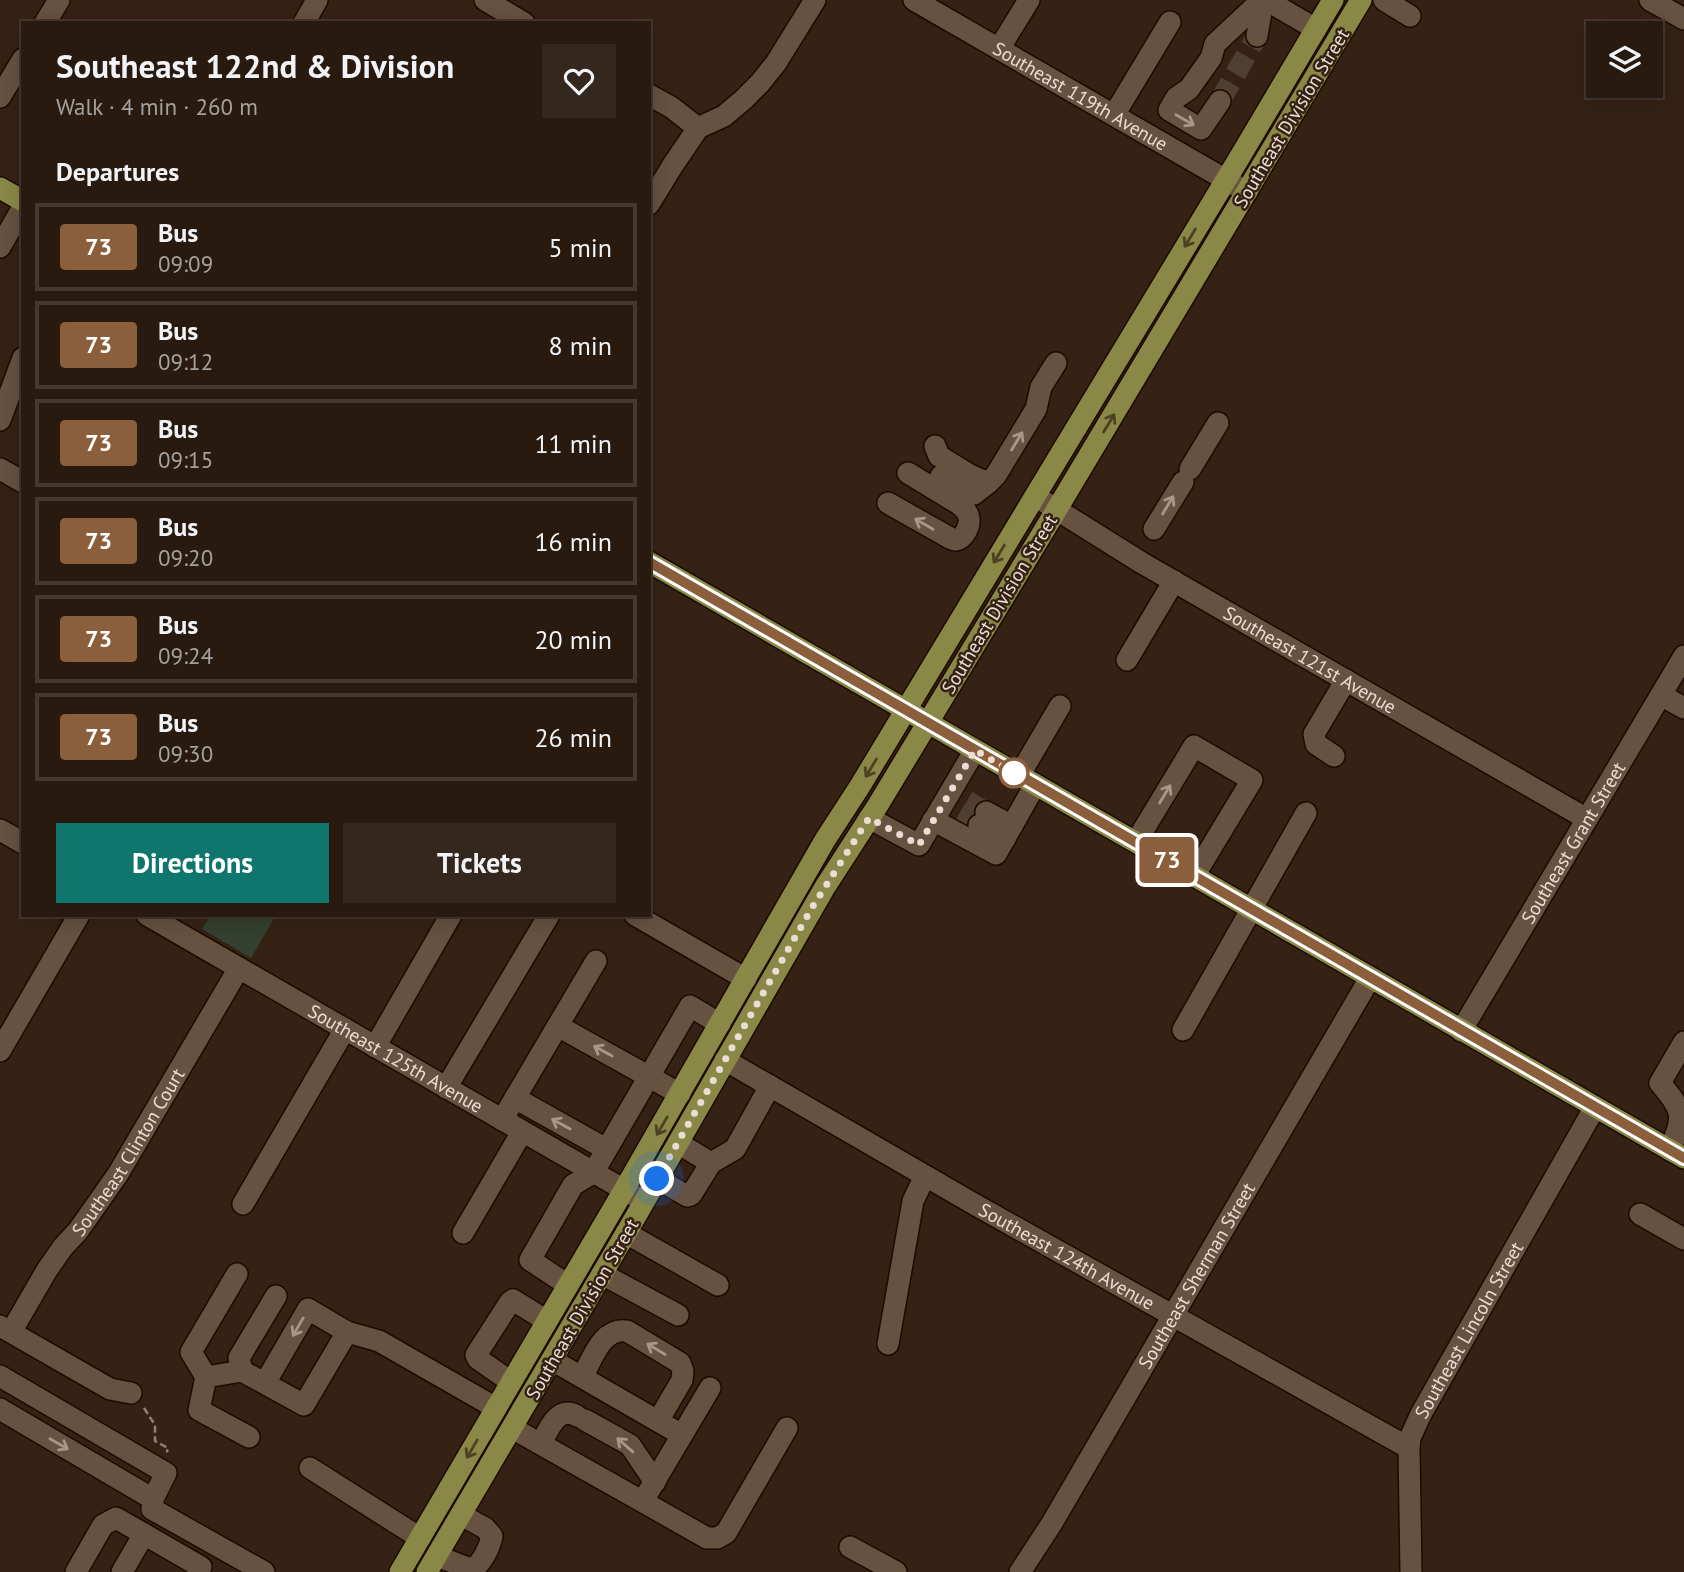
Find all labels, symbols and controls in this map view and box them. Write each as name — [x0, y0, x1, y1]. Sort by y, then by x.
map controls — [1586, 21, 1663, 98]
button: layers — [1586, 21, 1663, 98]
street label: Southeast Division Street — [1228, 23, 1354, 212]
street label: Southeast 119th Avenue — [989, 36, 1172, 156]
text: Southeast 122nd & Division — [56, 44, 454, 87]
button: heart — [542, 44, 616, 118]
text: Walk · 4 min · 260 m — [56, 92, 258, 121]
one-way arrow — [1175, 113, 1195, 127]
text: Departures — [56, 155, 179, 188]
text: Bus — [158, 216, 198, 249]
one-way arrow — [1183, 227, 1197, 247]
text: 73 — [85, 231, 112, 262]
text: 5 min — [549, 231, 612, 264]
text: 09:09 — [158, 249, 213, 278]
text: Bus — [158, 314, 198, 347]
text: 73 — [85, 329, 112, 360]
text: 8 min — [549, 329, 612, 362]
text: 09:12 — [158, 347, 213, 376]
text: Bus — [158, 412, 198, 445]
one-way arrow — [1102, 413, 1116, 433]
text: 73 — [85, 427, 112, 458]
text: 11 min — [534, 427, 612, 460]
one-way arrow — [1010, 432, 1024, 452]
text: 09:15 — [158, 445, 213, 474]
one-way arrow — [1162, 496, 1176, 516]
street label: Southeast Division Street — [936, 509, 1062, 698]
text: Bus — [158, 510, 198, 543]
one-way arrow — [914, 517, 935, 530]
text: 73 — [85, 525, 112, 556]
text: 16 min — [534, 525, 612, 558]
text: 09:20 — [158, 543, 213, 572]
one-way arrow — [992, 544, 1006, 564]
street label: Southeast 121st Avenue — [1219, 600, 1401, 719]
text: Bus — [158, 608, 198, 641]
text: 73 — [85, 623, 112, 654]
text: 20 min — [534, 623, 612, 656]
text: 09:24 — [158, 641, 213, 670]
text: Bus — [158, 706, 198, 739]
text: 73 — [85, 721, 112, 752]
text: 26 min — [534, 721, 612, 754]
text: 09:30 — [158, 739, 213, 768]
street label: Southeast Grant Street — [1516, 757, 1631, 928]
one-way arrow — [864, 758, 878, 778]
unlabelled marker — [999, 758, 1029, 788]
one-way arrow — [1158, 785, 1172, 805]
button: Directions — [56, 823, 329, 903]
button: Tickets — [343, 823, 616, 903]
line badge: 73 — [1136, 837, 1198, 883]
text: 73 — [1153, 844, 1181, 875]
street label: Southeast 125th Avenue — [304, 998, 487, 1118]
one-way arrow — [593, 1044, 614, 1057]
street label: Southeast Clinton Court — [66, 1063, 190, 1241]
one-way arrow — [654, 1115, 668, 1135]
one-way arrow — [551, 1117, 571, 1131]
your location — [639, 1161, 674, 1196]
street label: Southeast Sherman Street — [1133, 1178, 1260, 1373]
street label: Southeast 124th Avenue — [975, 1197, 1159, 1315]
street label: Southeast Division Street — [520, 1214, 644, 1404]
street label: Southeast Lincoln Street — [1409, 1237, 1528, 1423]
one-way arrow — [290, 1317, 304, 1337]
one-way arrow — [647, 1341, 667, 1355]
one-way arrow — [48, 1437, 68, 1451]
one-way arrow — [616, 1437, 634, 1453]
one-way arrow — [465, 1438, 479, 1458]

